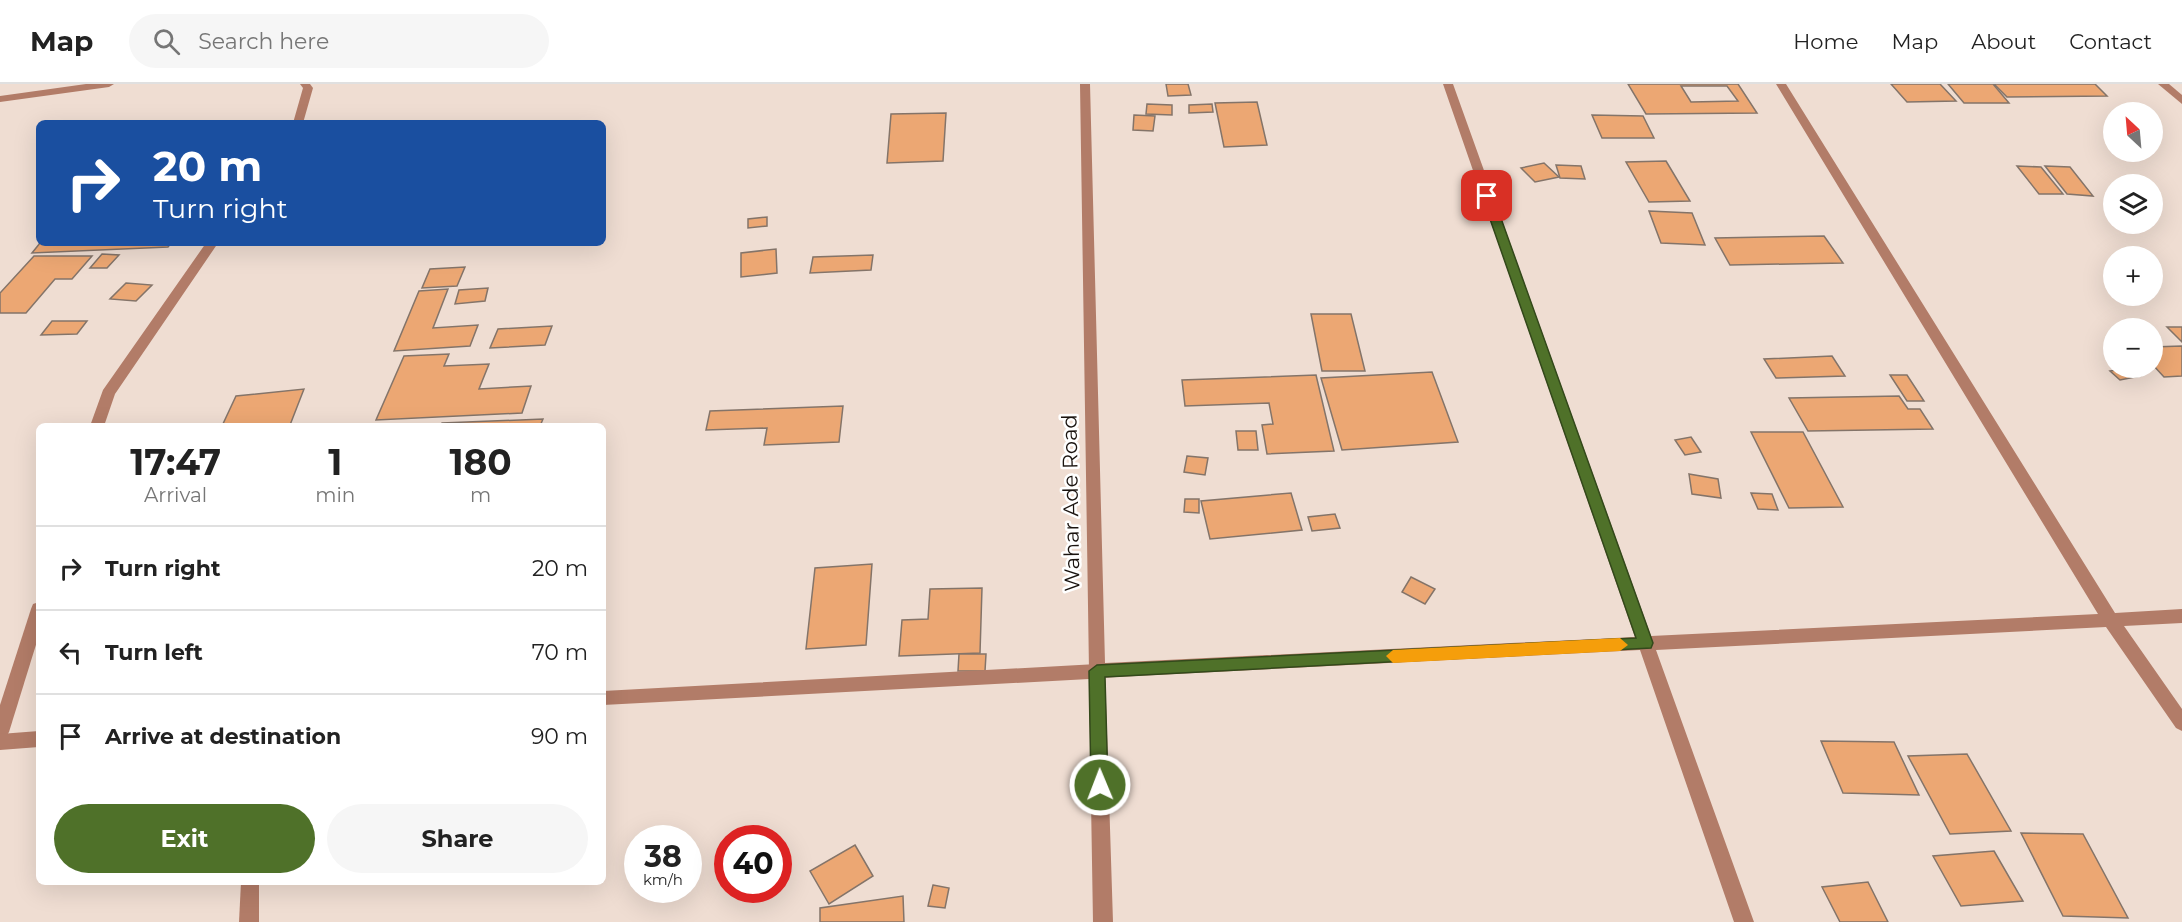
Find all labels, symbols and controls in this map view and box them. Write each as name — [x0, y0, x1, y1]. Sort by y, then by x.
search box — [129, 14, 549, 68]
text: Map — [30, 24, 93, 58]
icon: search — [150, 25, 183, 58]
text: Search here — [198, 28, 329, 55]
text: Home — [1793, 29, 1858, 54]
text: Map — [1891, 29, 1938, 54]
text: About — [1971, 29, 2036, 54]
text: Contact — [2069, 29, 2152, 54]
north arrow — [2103, 102, 2163, 162]
map controls — [2103, 102, 2163, 378]
text: 20 m — [153, 140, 262, 192]
icon: right — [54, 144, 132, 222]
pin — [1461, 170, 1512, 221]
button: layers — [2103, 174, 2163, 234]
icon: arrive — [1470, 179, 1503, 212]
text: Turn right — [153, 192, 288, 225]
button: + — [2103, 246, 2163, 306]
button: − — [2103, 318, 2163, 378]
street label: Wahar Ade Road — [1056, 414, 1085, 592]
text: 17:47 — [130, 440, 221, 484]
text: 1 — [328, 440, 342, 484]
text: 180 — [449, 440, 512, 484]
text: Arrival — [144, 483, 207, 507]
text: min — [315, 483, 355, 507]
text: m — [470, 483, 491, 507]
icon: right — [54, 552, 87, 585]
text: Turn right — [105, 555, 220, 582]
text: 20 m — [532, 555, 588, 582]
icon: left — [54, 636, 87, 669]
text: Turn left — [105, 639, 203, 666]
text: 70 m — [532, 639, 588, 666]
icon: arrive — [54, 720, 87, 753]
text: Arrive at destination — [105, 723, 341, 750]
text: 90 m — [531, 723, 588, 750]
position arrow — [1068, 753, 1132, 817]
button: Exit — [54, 804, 315, 873]
button: Share — [327, 804, 588, 873]
speed limit sign: 40 — [714, 825, 792, 903]
text: 38 — [644, 838, 682, 875]
text: km/h — [643, 870, 683, 889]

